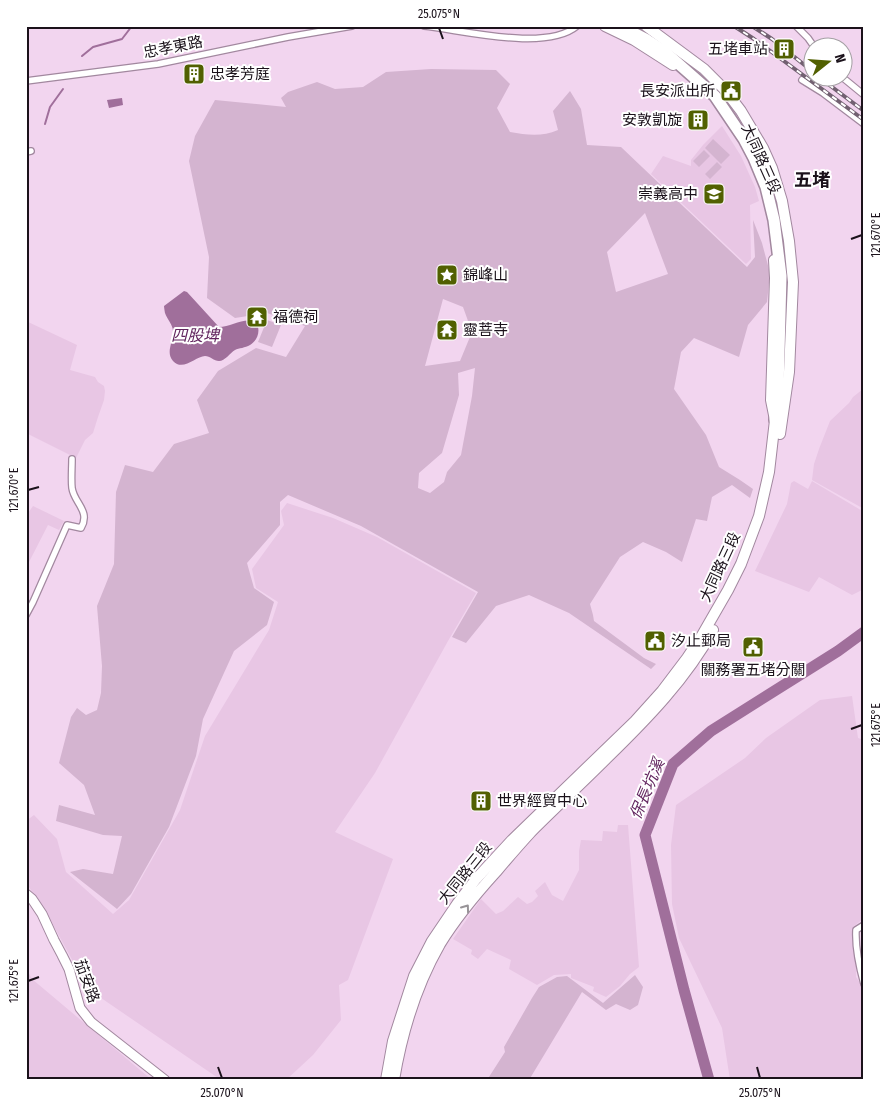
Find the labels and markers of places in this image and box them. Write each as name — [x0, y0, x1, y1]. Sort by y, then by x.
building icon: 五堵車站 — [772, 37, 796, 61]
place label: 五堵車站 — [708, 40, 768, 58]
building icon: 忠孝芳庭 — [182, 62, 206, 86]
place label: 忠孝芳庭 — [210, 65, 270, 83]
public building icon: 長安派出所 — [719, 79, 743, 103]
place label: 長安派出所 — [640, 82, 715, 100]
building icon: 安敦凱旋 — [686, 108, 710, 132]
place label: 安敦凱旋 — [622, 111, 682, 129]
school or university icon: 崇義高中 — [702, 182, 726, 206]
place label: 崇義高中 — [638, 185, 698, 203]
place icon: 錦峰山 — [435, 263, 459, 287]
place label: 錦峰山 — [463, 266, 508, 284]
temple icon: 福德祠 — [245, 305, 269, 329]
place label: 福德祠 — [273, 308, 318, 326]
temple icon: 靈菩寺 — [435, 318, 459, 342]
place label: 靈菩寺 — [463, 321, 508, 339]
public building icon: 汐止郵局 — [643, 629, 667, 653]
place label: 汐止郵局 — [671, 632, 731, 650]
public building icon: 關務署五堵分關 — [741, 635, 765, 659]
place label: 關務署五堵分關 — [700, 661, 806, 679]
building icon: 世界經貿中心 — [469, 789, 493, 813]
place label: 世界經貿中心 — [497, 792, 587, 810]

